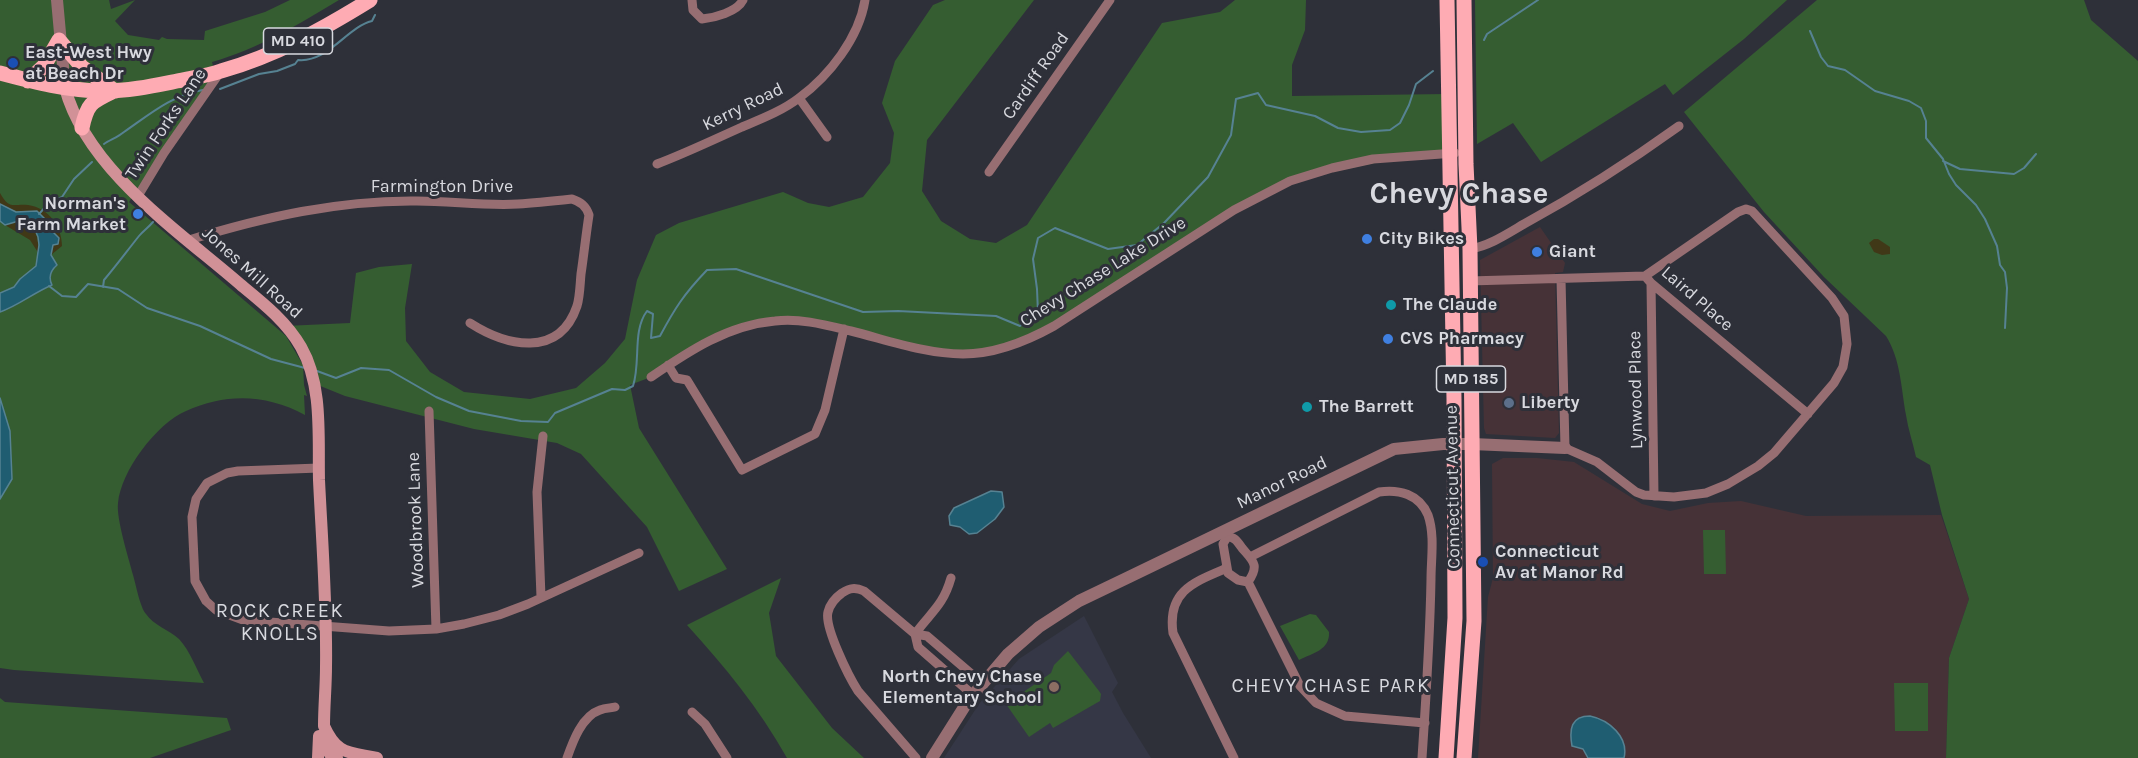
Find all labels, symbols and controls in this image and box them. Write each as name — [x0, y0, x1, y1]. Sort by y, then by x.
road number: MD 410 — [264, 28, 332, 54]
street label: Cardiff Road — [998, 28, 1074, 124]
place label: East-West Hwy at Beach Dr — [25, 42, 152, 84]
marker: East-West Hwy at Beach Dr — [6, 56, 20, 70]
street label: Twin Forks Lane — [121, 64, 211, 184]
street label: Kerry Road — [699, 78, 787, 136]
street label: Farmington Drive — [371, 176, 513, 198]
district label: Chevy Chase — [1370, 176, 1548, 212]
place label: Norman's Farm Market — [17, 193, 126, 236]
marker: Norman's Farm Market — [131, 207, 145, 221]
street label: Chevy Chase Lake Drive — [1016, 212, 1190, 332]
street label: Jones Mill Road — [197, 222, 307, 324]
place label: City Bikes — [1379, 228, 1464, 250]
marker: City Bikes — [1360, 232, 1374, 246]
place label: Giant — [1549, 241, 1596, 263]
marker: Giant — [1530, 245, 1544, 259]
street label: Laird Place — [1656, 262, 1738, 336]
place label: The Claude — [1403, 294, 1497, 316]
marker: The Claude — [1384, 298, 1398, 312]
place label: CVS Pharmacy — [1400, 328, 1524, 350]
street label: Lynwood Place — [1624, 331, 1648, 449]
marker: CVS Pharmacy — [1381, 332, 1395, 346]
road number: MD 185 — [1436, 366, 1506, 392]
place label: Liberty — [1521, 392, 1580, 414]
place label: The Barrett — [1319, 396, 1414, 418]
marker: Liberty — [1502, 396, 1516, 410]
marker: The Barrett — [1300, 400, 1314, 414]
street label: Connecticut Avenue — [1441, 405, 1465, 569]
street label: Woodbrook Lane — [403, 452, 429, 588]
street label: Manor Road — [1233, 452, 1331, 514]
place label: Connecticut Av at Manor Rd — [1495, 541, 1624, 584]
marker: Connecticut Av at Manor Rd — [1476, 555, 1490, 569]
district label: ROCK CREEK KNOLLS — [216, 599, 344, 646]
place label: North Chevy Chase Elementary School — [882, 666, 1042, 708]
district label: CHEVY CHASE PARK — [1231, 674, 1431, 698]
marker: North Chevy Chase Elementary School — [1047, 680, 1061, 694]

